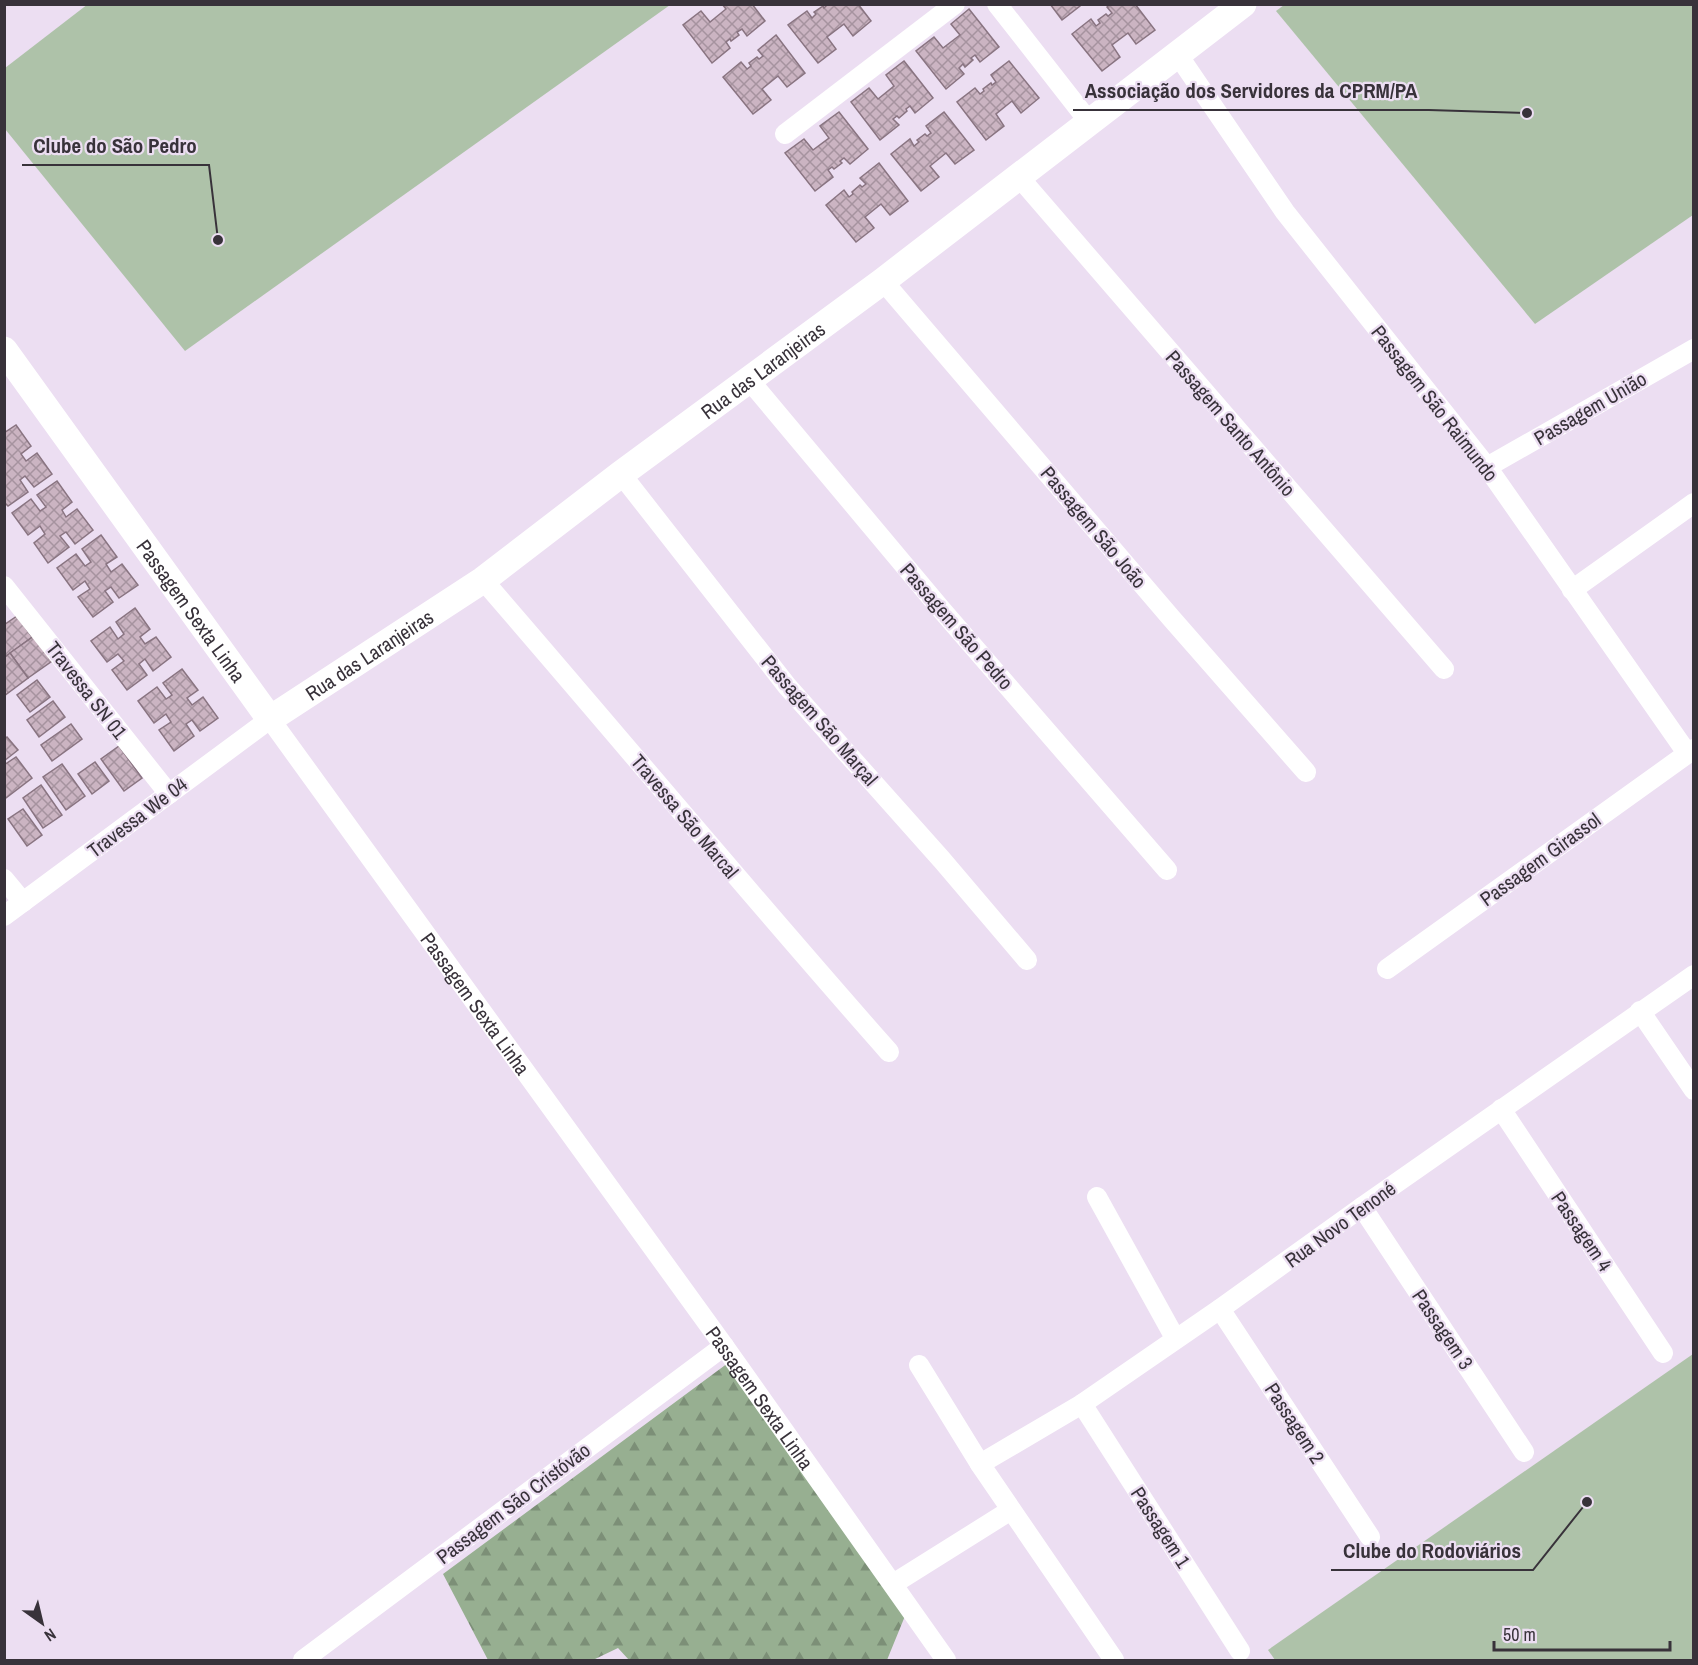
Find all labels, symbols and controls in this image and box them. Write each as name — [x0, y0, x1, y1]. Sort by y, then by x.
callout: Associação dos Servidores da CPRM/PA — [1073, 71, 1429, 110]
text: Associação dos Servidores da CPRM/PA — [1085, 76, 1418, 105]
callout: Clube do São Pedro — [22, 126, 209, 165]
text: Clube do São Pedro — [33, 131, 197, 160]
street label: Rua das Laranjeiras — [695, 315, 830, 424]
street label: Passagem São Raimundo — [1365, 319, 1505, 487]
street label: Passagem Santo Antônio — [1160, 344, 1302, 502]
street label: Passagem União — [1529, 365, 1651, 451]
street label: Passagem São João — [1035, 460, 1153, 594]
street label: Passagem Sexta Linha — [131, 534, 252, 687]
street label: Passagem São Pedro — [894, 557, 1020, 695]
street label: Rua das Laranjeiras — [300, 603, 438, 706]
street label: Travessa SN 01 — [40, 636, 134, 744]
street label: Passagem São Marçal — [756, 649, 884, 791]
street label: Travessa São Marcal — [625, 748, 745, 884]
street label: Travessa We 04 — [82, 771, 192, 863]
street label: Passagem Girassol — [1474, 806, 1606, 912]
street label: Passagem Sexta Linha — [415, 927, 537, 1080]
street label: Rua Novo Tenoné — [1279, 1175, 1401, 1273]
street label: Passagem 4 — [1545, 1186, 1619, 1276]
street label: Passagem 3 — [1406, 1284, 1480, 1374]
street label: Passagem Sexta Linha — [700, 1320, 820, 1474]
street label: Passagem 2 — [1259, 1377, 1331, 1469]
street label: Passagem São Cristóvão — [431, 1436, 595, 1570]
street label: Passagem 1 — [1125, 1481, 1197, 1573]
callout: Clube do Rodoviários — [1331, 1531, 1533, 1570]
text: Clube do Rodoviários — [1343, 1536, 1521, 1565]
north arrow — [12, 1593, 72, 1653]
scale bar — [1494, 1614, 1670, 1652]
text: 50 m — [1503, 1622, 1536, 1647]
text: N — [40, 1624, 60, 1647]

